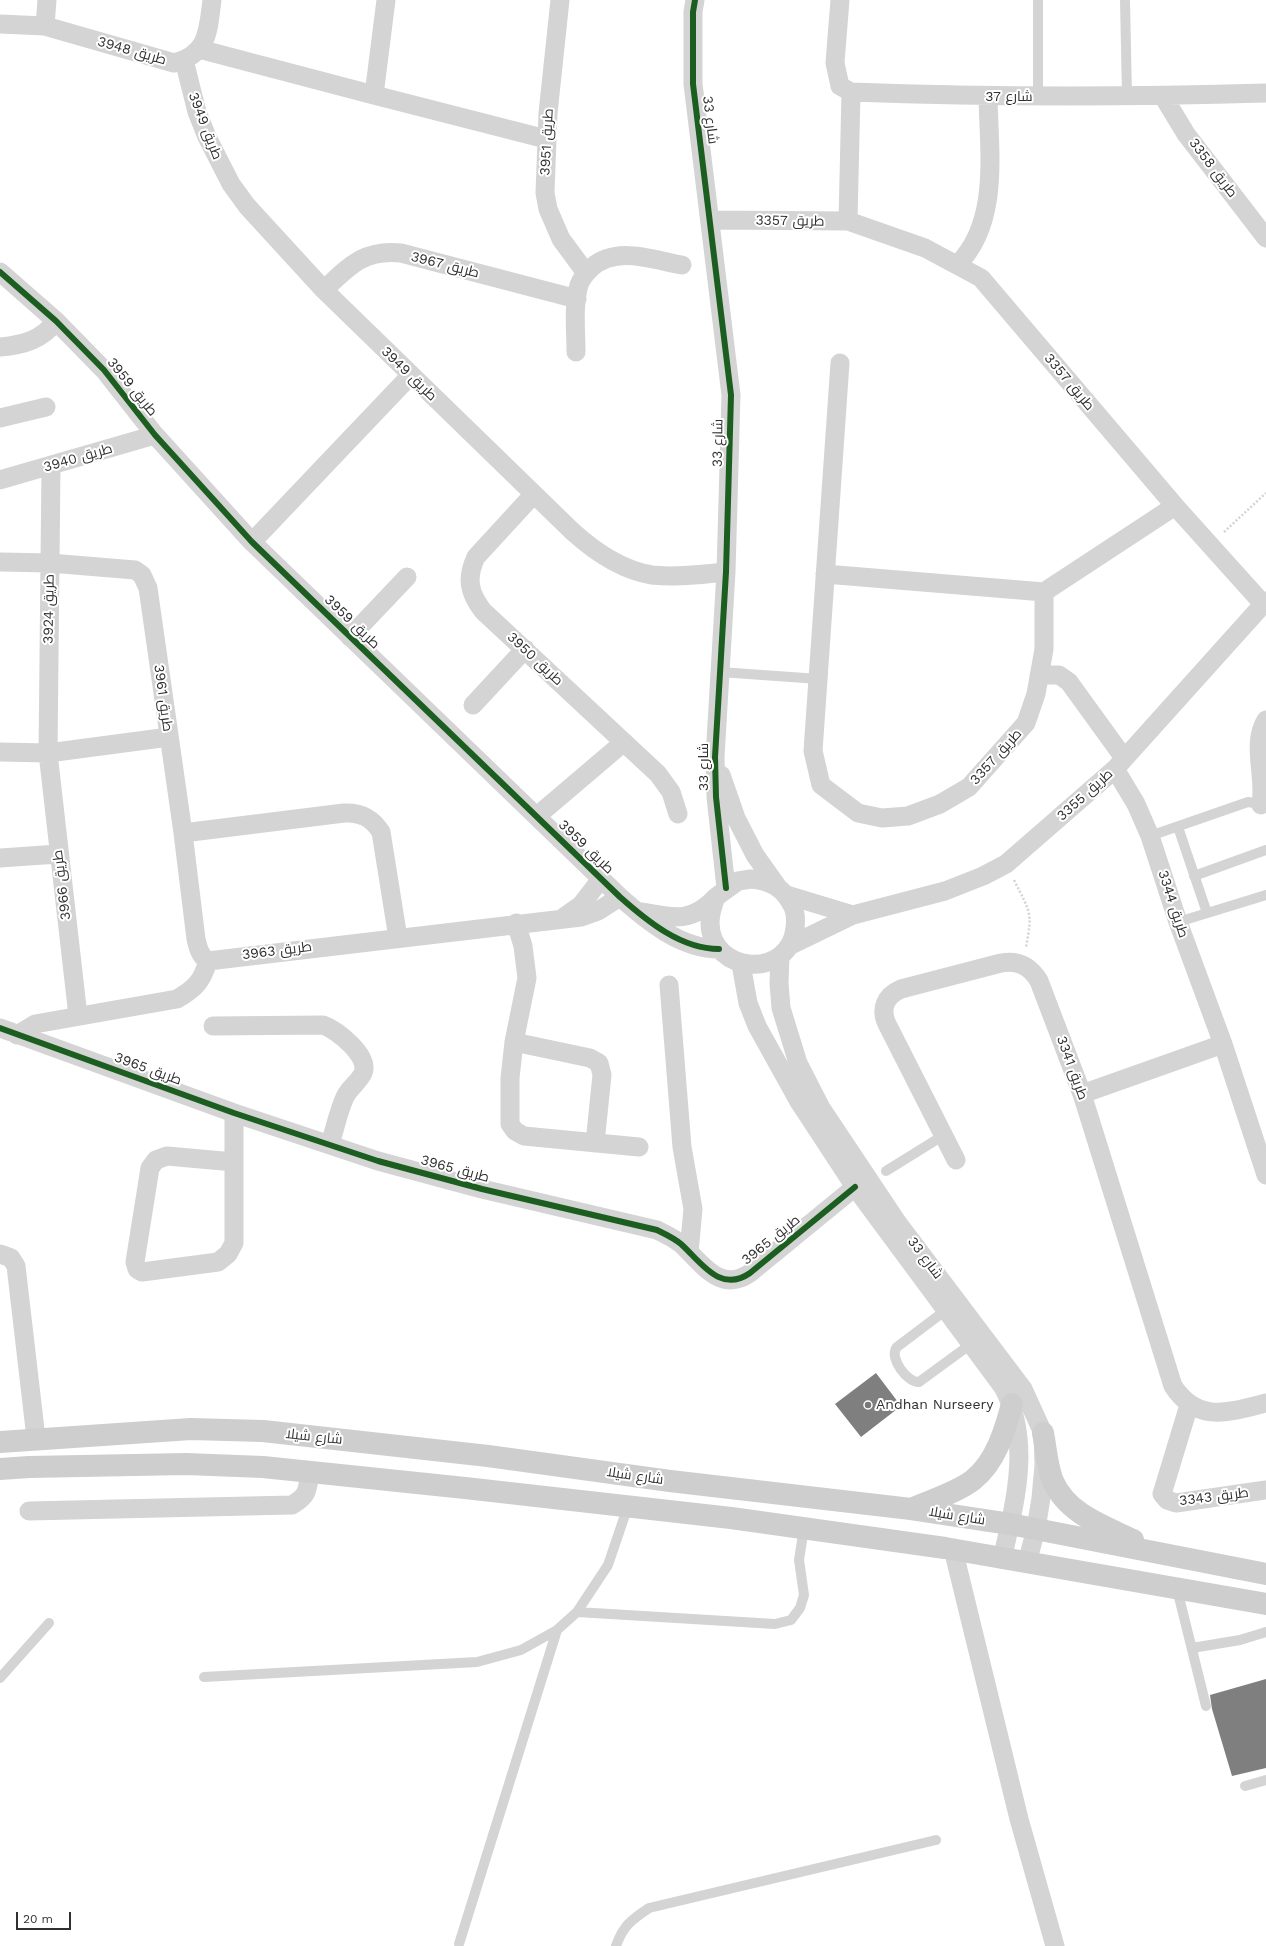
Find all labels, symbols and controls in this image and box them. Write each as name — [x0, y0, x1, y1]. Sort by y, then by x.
street label: طريق 3948 — [96, 33, 168, 69]
street label: شارع 37 — [985, 89, 1033, 105]
street label: طريق 3949 — [184, 90, 226, 162]
street label: شارع 33 — [699, 95, 721, 145]
street label: طريق 3951 — [537, 108, 557, 176]
street label: طريق 3358 — [1185, 135, 1241, 201]
street label: طريق 3357 — [755, 212, 825, 230]
street label: طريق 3967 — [409, 248, 481, 282]
street label: طريق 3949 — [378, 343, 440, 405]
street label: طريق 3357 — [1040, 350, 1098, 414]
street label: طريق 3959 — [103, 354, 161, 420]
street label: شارع 33 — [709, 419, 727, 467]
street label: طريق 3940 — [42, 440, 114, 476]
street label: طريق 3924 — [40, 574, 58, 644]
street label: طريق 3959 — [321, 592, 383, 652]
street label: طريق 3950 — [504, 629, 566, 689]
street label: طريق 3961 — [150, 663, 176, 733]
street label: طريق 3357 — [967, 726, 1025, 788]
street label: شارع 33 — [696, 743, 712, 791]
street label: طريق 3355 — [1054, 766, 1116, 824]
street label: طريق 3959 — [555, 817, 617, 877]
street label: طريق 3966 — [49, 849, 75, 921]
street label: طريق 3344 — [1154, 868, 1192, 940]
street label: طريق 3963 — [241, 938, 313, 964]
street label: طريق 3341 — [1053, 1034, 1091, 1102]
street label: طريق 3965 — [112, 1049, 184, 1089]
street label: طريق 3965 — [419, 1152, 491, 1186]
street label: طريق 3965 — [738, 1211, 804, 1269]
street label: شارع 33 — [904, 1234, 946, 1282]
place label: Andhan Nurseery — [876, 1397, 993, 1413]
marker: Andhan Nurseery — [863, 1400, 873, 1410]
street label: شارع شيلا — [285, 1426, 343, 1448]
street label: شارع شيلا — [606, 1464, 664, 1488]
street label: طريق 3343 — [1178, 1484, 1250, 1510]
street label: شارع شيلا — [928, 1503, 986, 1529]
scale bar — [18, 1904, 73, 1930]
text: 20 m — [23, 1912, 53, 1926]

